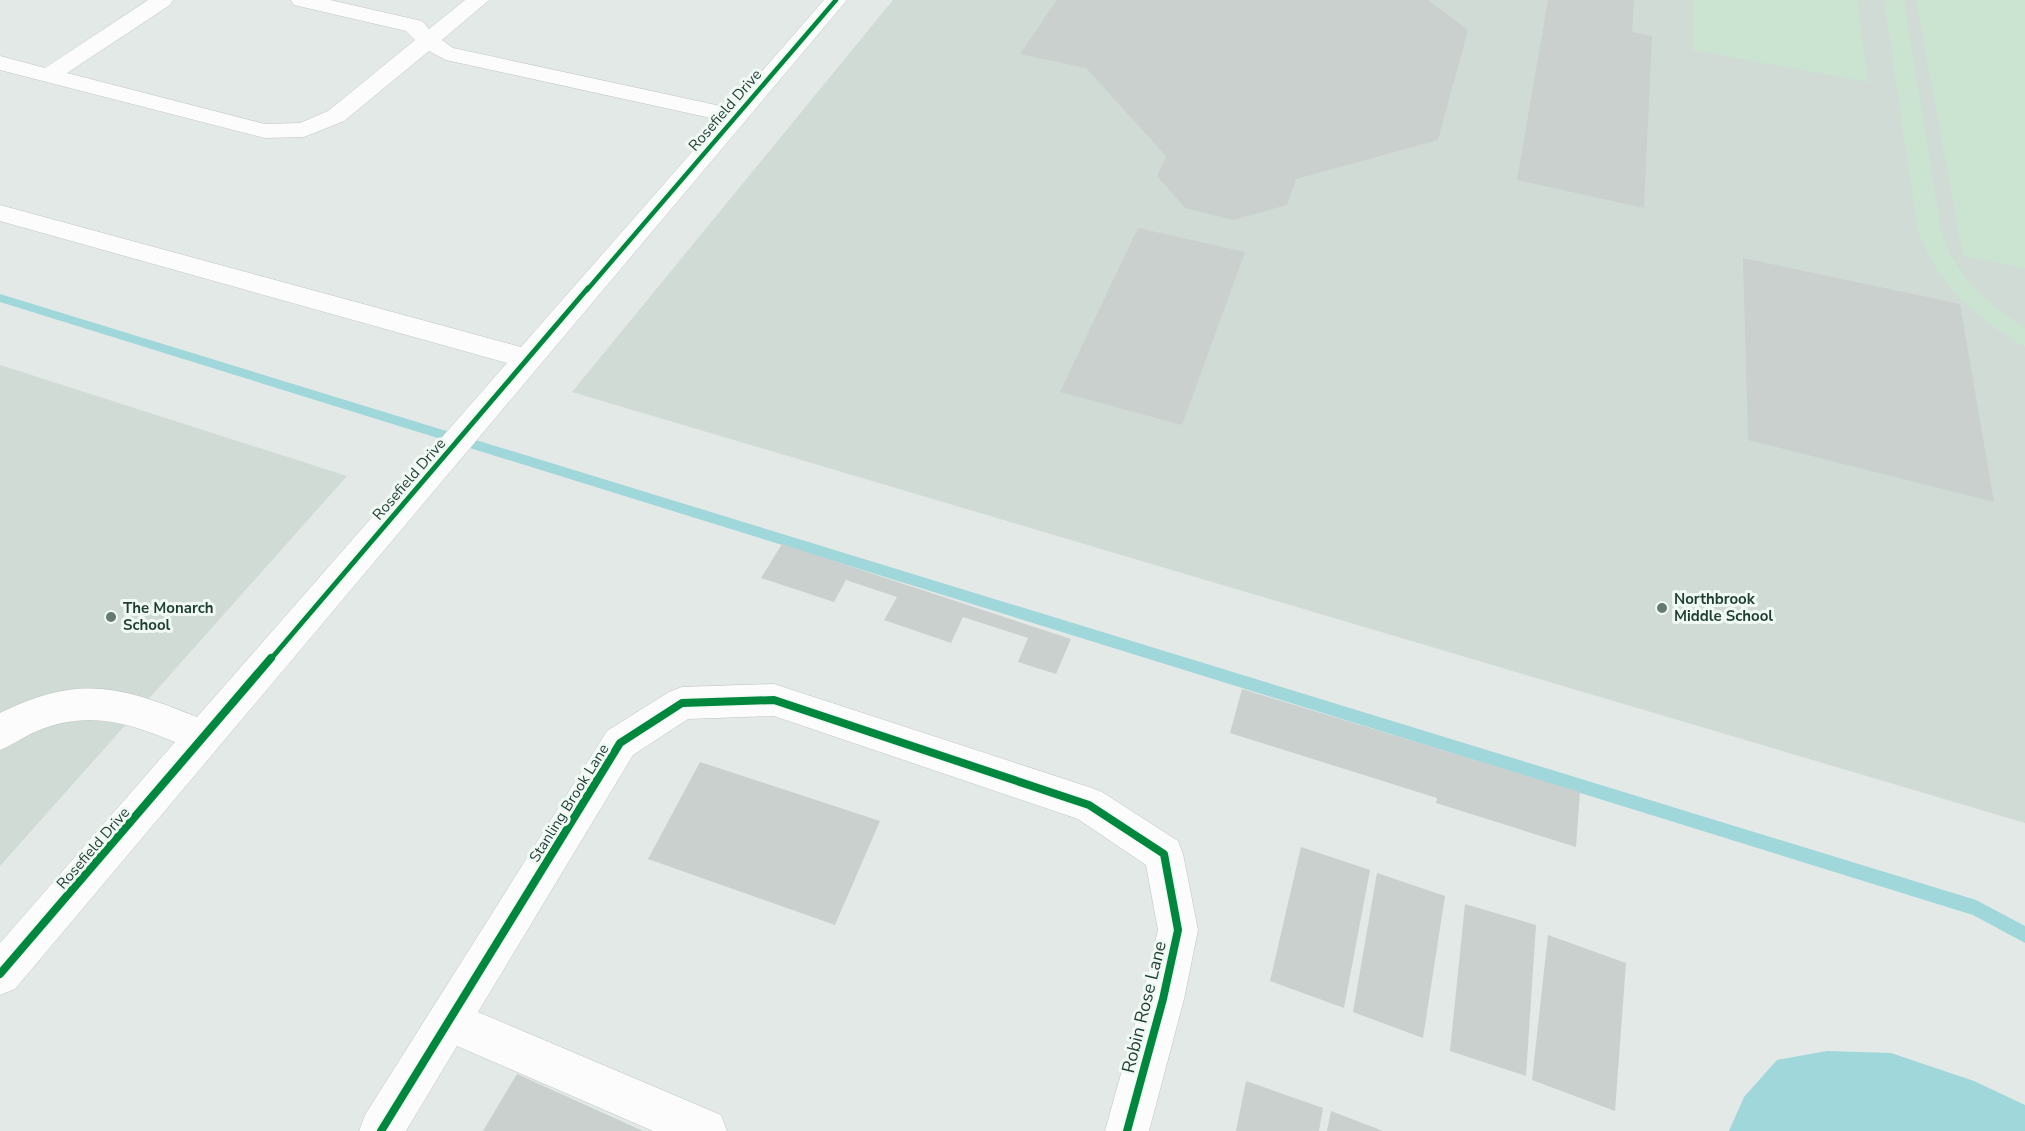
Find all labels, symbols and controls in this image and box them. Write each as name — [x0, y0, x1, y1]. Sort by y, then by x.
street label: Rosefield Drive — [684, 65, 766, 155]
street label: Rosefield Drive — [368, 434, 450, 524]
place label: Northbrook Middle School — [1674, 589, 1773, 626]
place label: The Monarch School — [123, 598, 214, 635]
marker: Northbrook Middle School — [1655, 601, 1669, 615]
marker: The Monarch School — [104, 610, 118, 624]
street label: Stanling Brook Lane — [524, 740, 614, 866]
street label: Rosefield Drive — [52, 803, 134, 893]
street label: Robin Rose Lane — [1116, 939, 1172, 1075]

